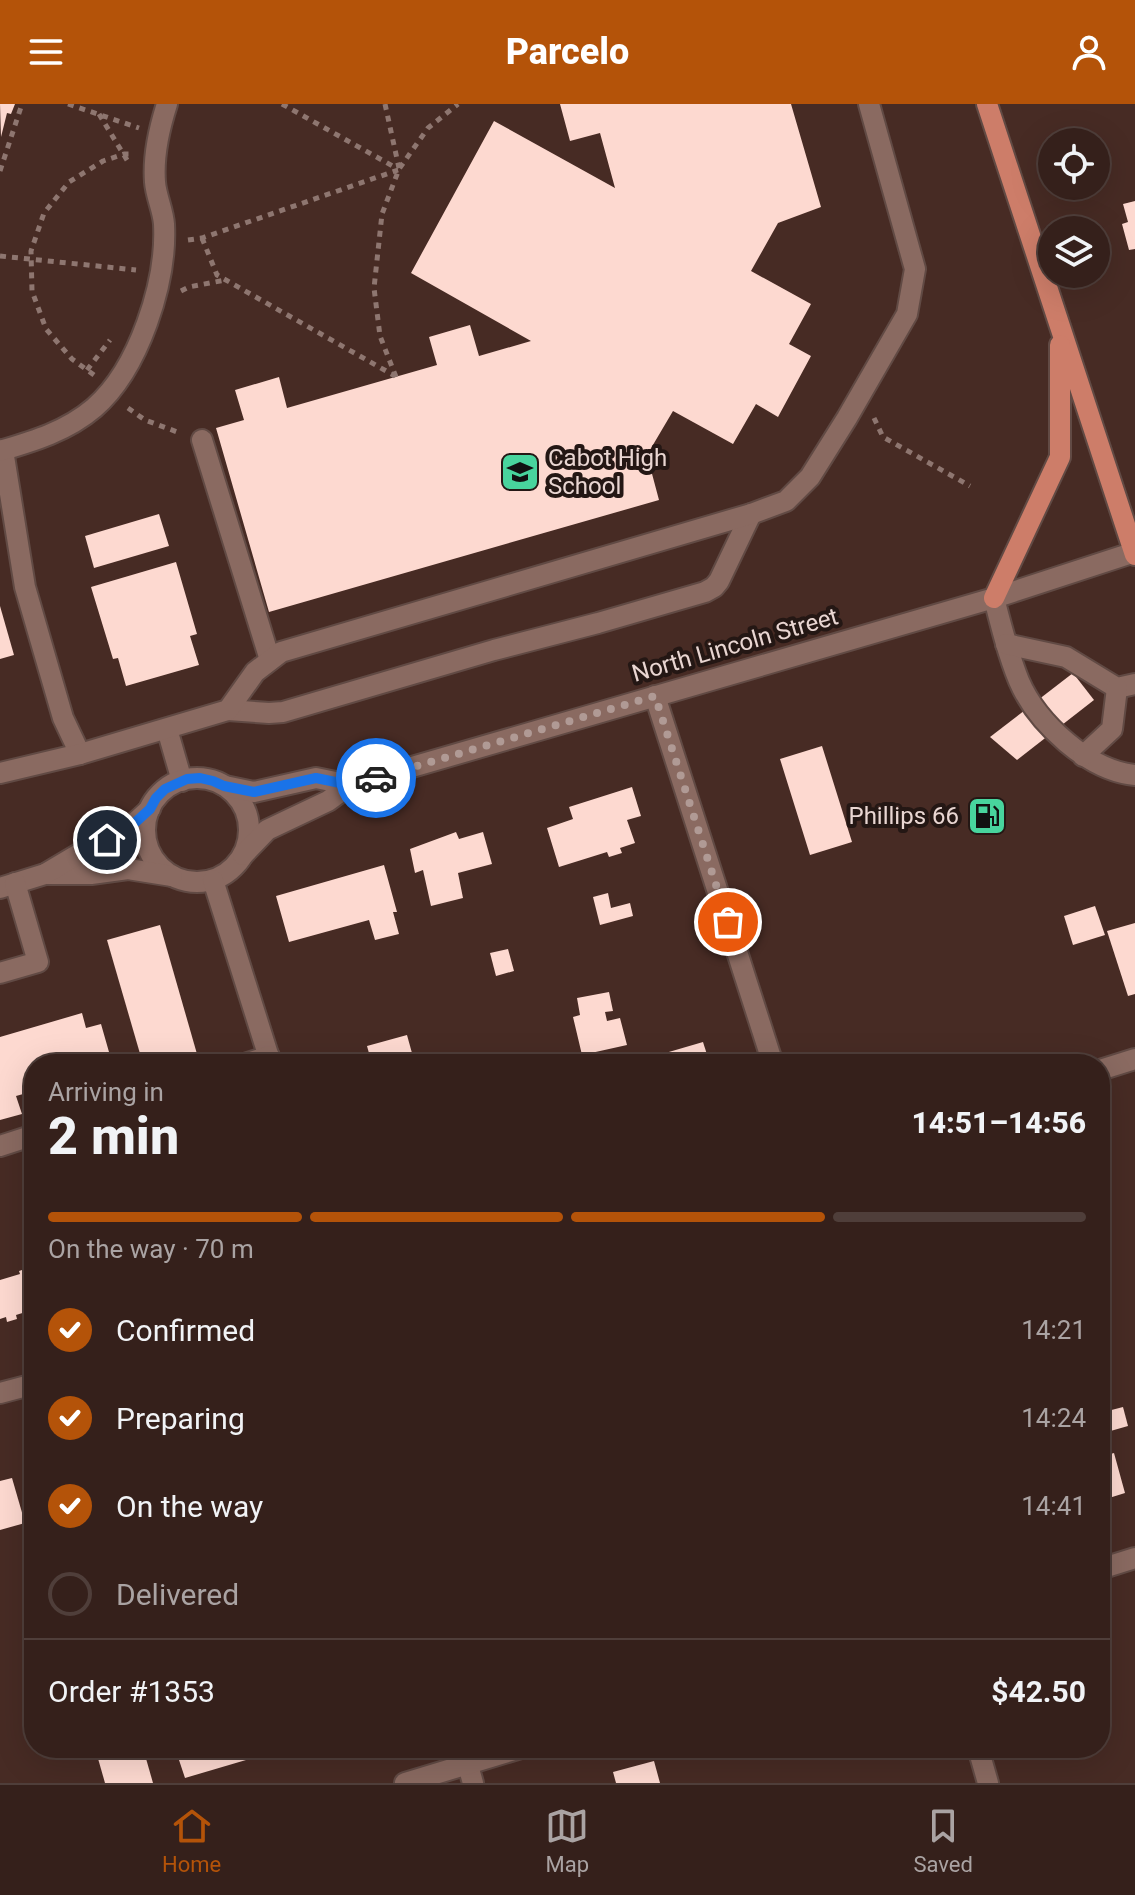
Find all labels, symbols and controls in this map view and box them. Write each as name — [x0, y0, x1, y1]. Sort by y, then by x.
icon: menu — [24, 30, 68, 74]
icon: person — [1067, 30, 1111, 74]
text: Parcelo — [506, 31, 629, 73]
map controls — [1038, 128, 1110, 288]
button: locate — [1038, 128, 1110, 200]
button: layers — [1038, 216, 1110, 288]
place label: Cabot High School — [548, 444, 667, 500]
school or university icon: Cabot High School — [499, 451, 541, 493]
street label: North Lincoln Street — [629, 602, 841, 688]
courier — [336, 738, 416, 818]
icon: car — [354, 756, 398, 800]
fuel station icon: Phillips 66 — [966, 795, 1008, 837]
place label: Phillips 66 — [849, 802, 959, 830]
pin — [73, 806, 141, 874]
icon: home — [85, 818, 129, 862]
pin — [694, 888, 762, 956]
icon: bag — [706, 900, 750, 944]
text: Arriving in — [48, 1077, 164, 1107]
text: 14:51–14:56 — [911, 1105, 1086, 1140]
text: 2 min — [48, 1106, 179, 1167]
text: On the way · 70 m — [48, 1234, 254, 1264]
icon: check — [48, 1308, 92, 1352]
text: Confirmed — [116, 1313, 255, 1348]
text: 14:21 — [1021, 1315, 1086, 1345]
icon: check — [48, 1396, 92, 1440]
text: Preparing — [116, 1401, 245, 1436]
text: 14:24 — [1021, 1403, 1086, 1433]
icon: check — [48, 1484, 92, 1528]
text: On the way — [116, 1489, 263, 1524]
text: 14:41 — [1021, 1491, 1086, 1521]
text: Delivered — [116, 1577, 239, 1612]
text: Order #1353 — [48, 1674, 215, 1709]
text: $42.50 — [991, 1674, 1086, 1709]
tab: Home — [162, 1804, 221, 1877]
tab: Map — [545, 1804, 589, 1877]
tab: Saved — [913, 1804, 973, 1877]

